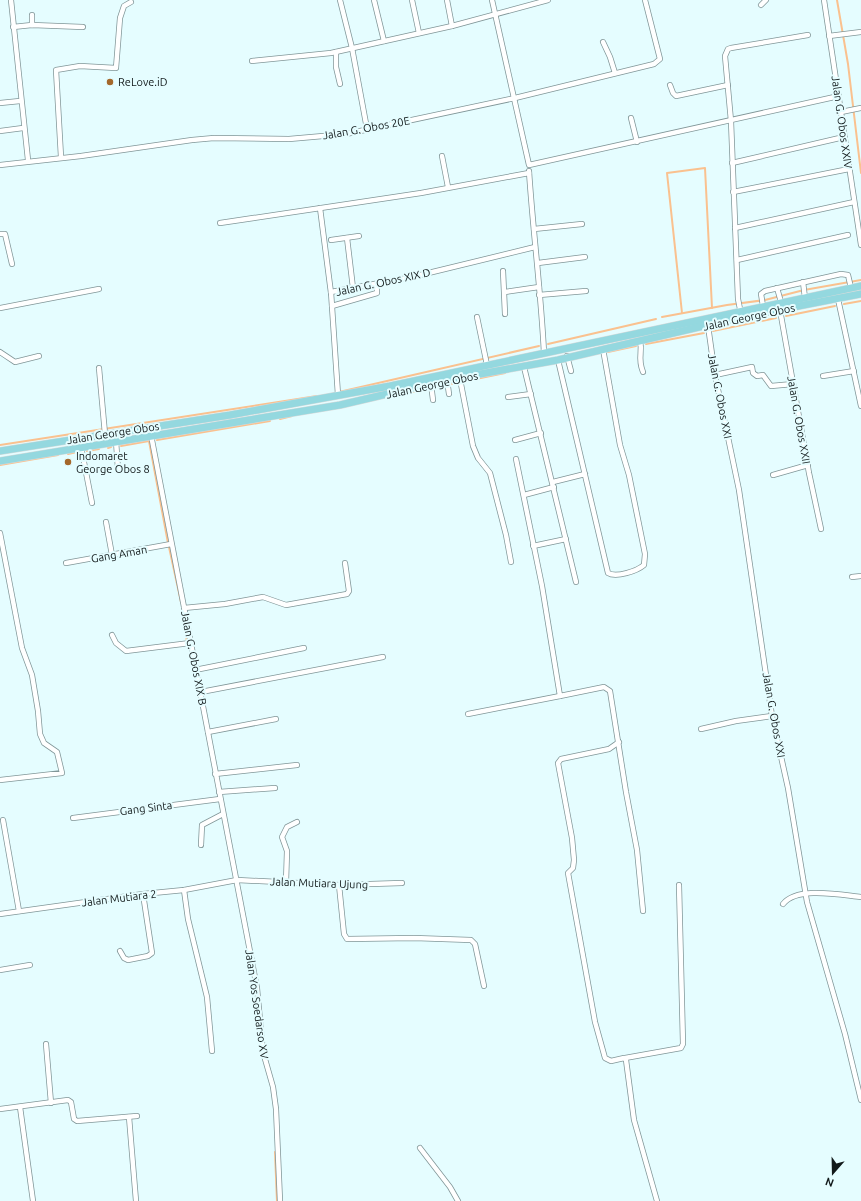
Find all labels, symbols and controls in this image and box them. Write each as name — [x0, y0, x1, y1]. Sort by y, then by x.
street label: Jalan G. Obos XXIV — [830, 75, 854, 169]
place label: ReLove.iD — [118, 76, 168, 88]
marker: ReLove.iD — [105, 77, 115, 87]
street label: Jalan G. Obos 20E — [321, 114, 411, 142]
street label: Jalan G. Obos XIX D — [335, 266, 432, 298]
street label: Jalan George Obos — [702, 301, 796, 333]
street label: Jalan G. Obos XXI — [706, 352, 734, 440]
street label: Jalan George Obos — [385, 369, 479, 401]
street label: Jalan G. Obos XXII — [785, 375, 813, 465]
street label: Jalan George Obos — [66, 420, 160, 446]
place label: Indomaret George Obos 8 — [76, 450, 150, 475]
marker: Indomaret George Obos 8 — [63, 457, 73, 467]
street label: Gang Aman — [90, 543, 148, 565]
street label: Jalan G. Obos XIX B — [179, 610, 209, 706]
street label: Jalan G. Obos XXI — [761, 671, 787, 759]
street label: Gang Sinta — [119, 799, 173, 817]
street label: Jalan Mutiara Ujung — [270, 875, 368, 891]
street label: Jalan Mutiara 2 — [81, 887, 157, 909]
street label: Jalan Yos Soedarso XV — [243, 949, 271, 1059]
north arrow — [813, 1153, 853, 1193]
text: N — [824, 1175, 835, 1189]

